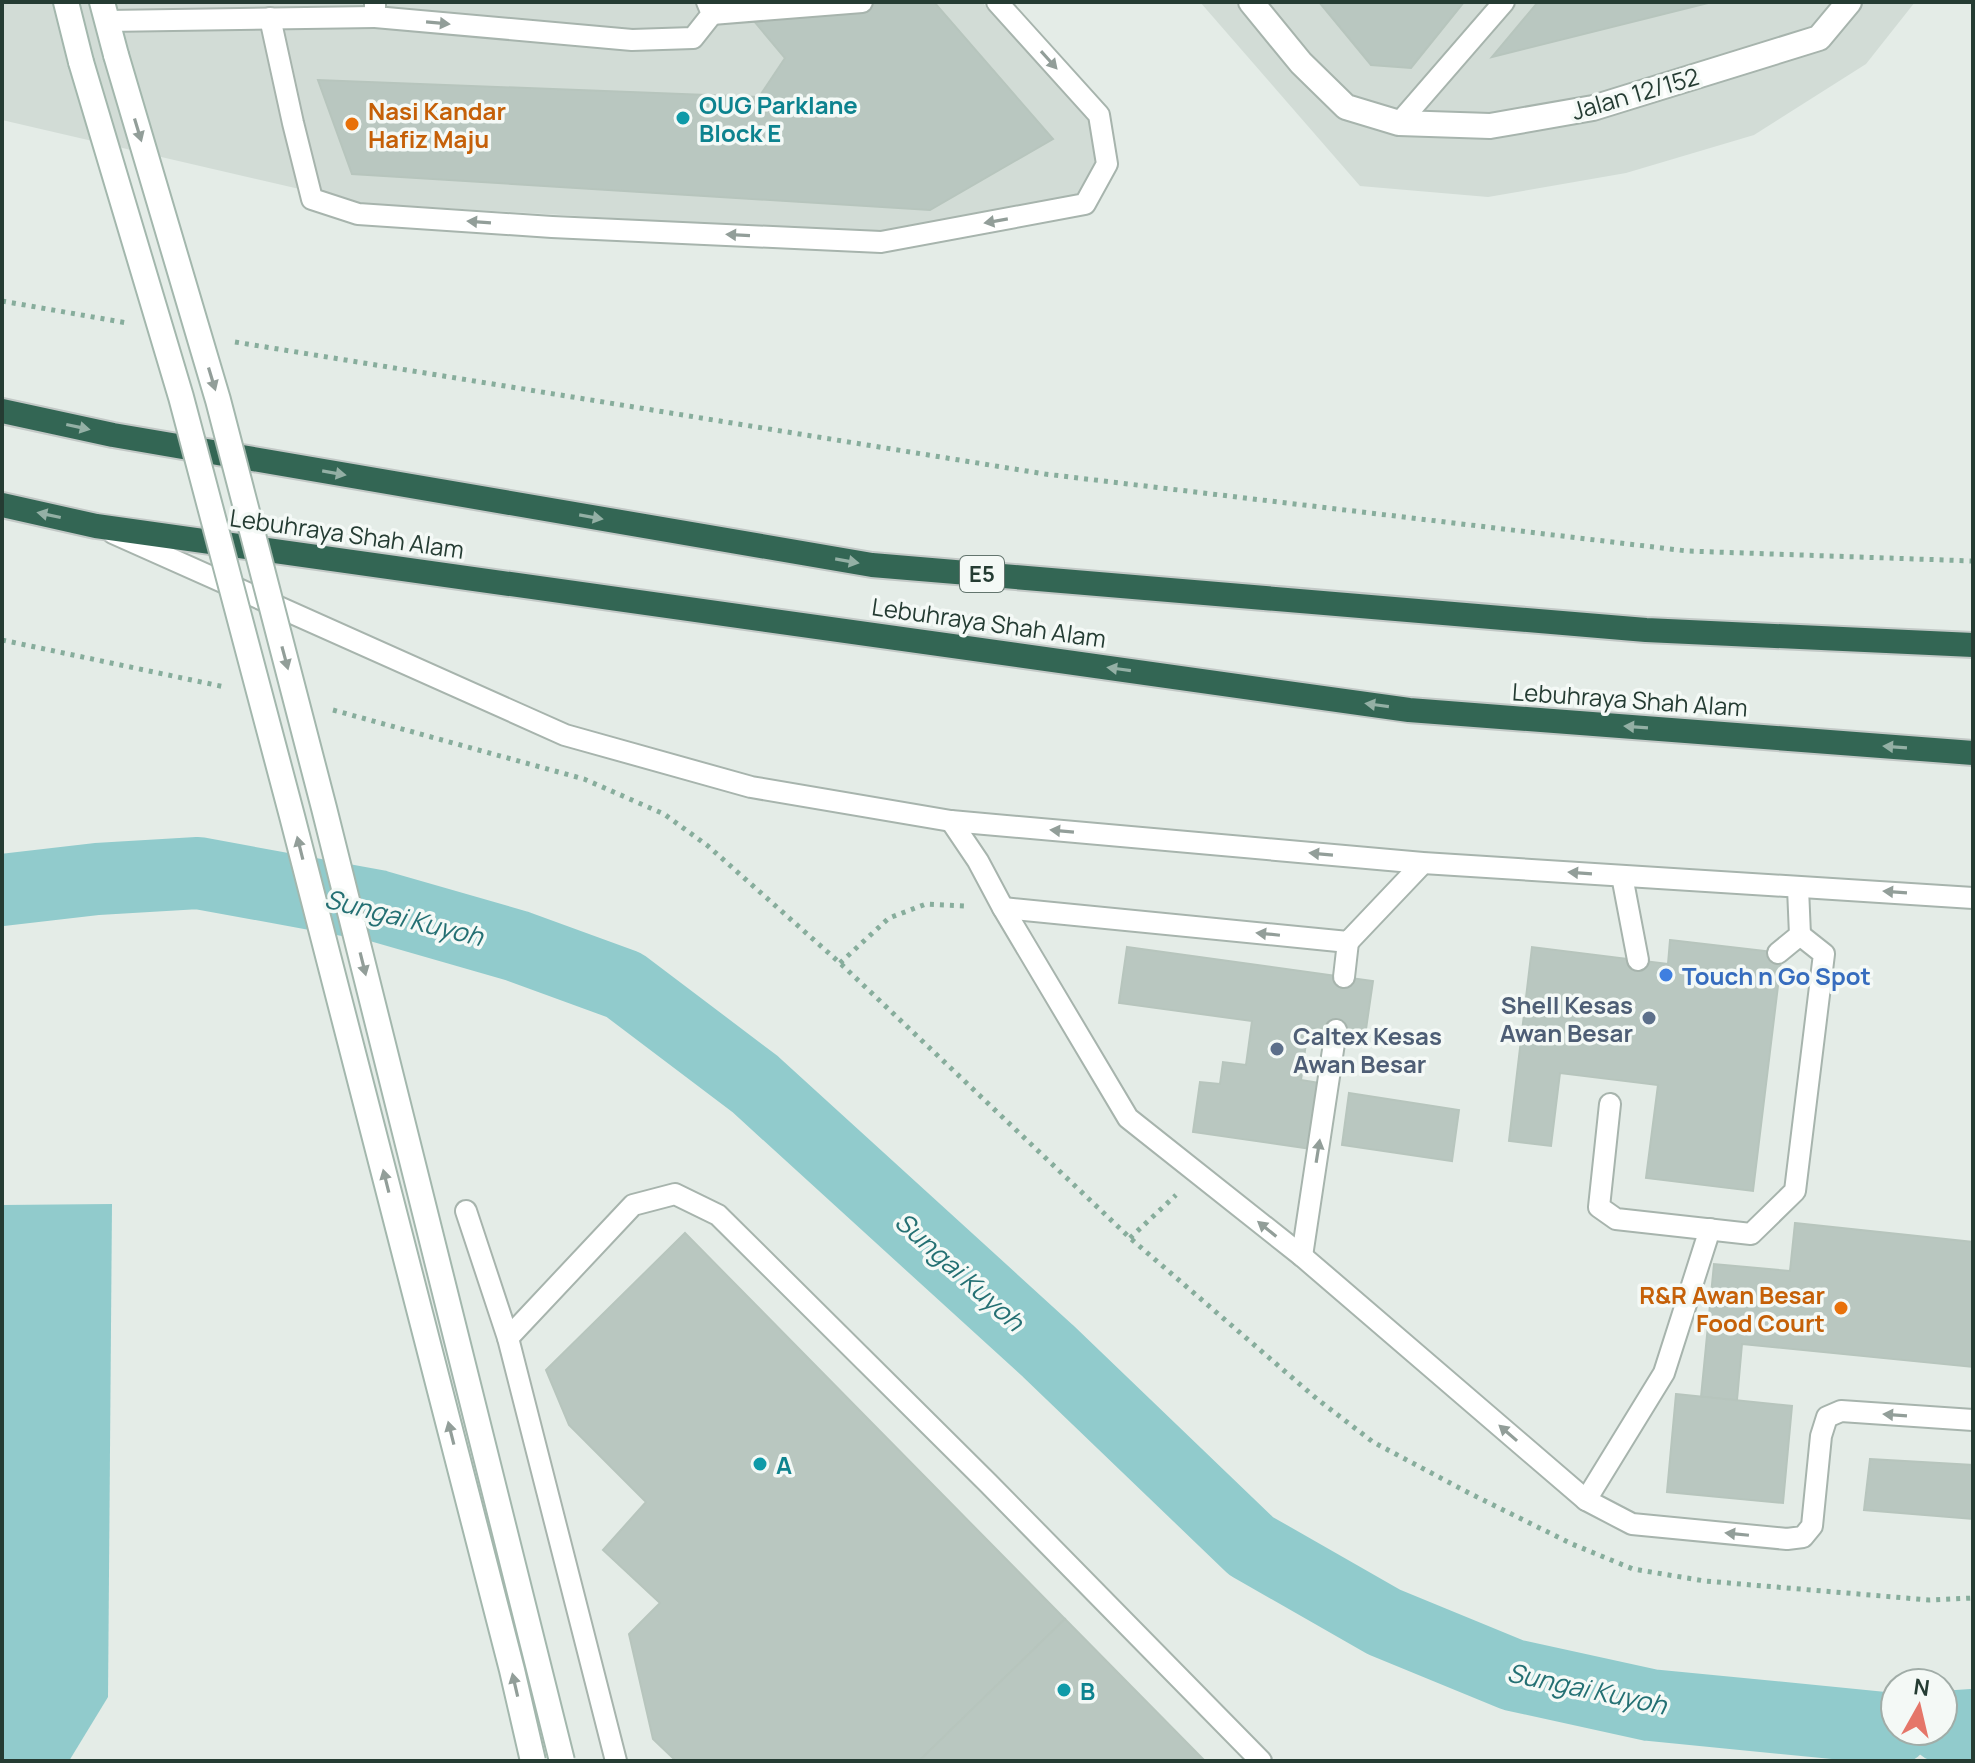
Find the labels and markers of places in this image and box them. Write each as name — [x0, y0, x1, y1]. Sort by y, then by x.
place label: OUG Parklane Block E — [699, 88, 858, 149]
place label: Nasi Kandar Hafiz Maju — [368, 94, 506, 155]
marker: OUG Parklane Block E — [674, 109, 692, 127]
marker: Nasi Kandar Hafiz Maju — [343, 115, 361, 133]
place label: Touch n Go Spot — [1682, 959, 1871, 992]
marker: Touch n Go Spot — [1657, 966, 1675, 984]
place label: Shell Kesas Awan Besar — [1500, 988, 1633, 1049]
marker: Shell Kesas Awan Besar — [1640, 1009, 1658, 1027]
place label: Caltex Kesas Awan Besar — [1293, 1019, 1442, 1080]
marker: Caltex Kesas Awan Besar — [1268, 1040, 1286, 1058]
place label: R&R Awan Besar Food Court — [1639, 1278, 1825, 1339]
marker: R&R Awan Besar Food Court — [1832, 1299, 1850, 1317]
place label: A — [776, 1448, 792, 1481]
marker: A — [751, 1455, 769, 1473]
place label: B — [1080, 1674, 1095, 1707]
marker: B — [1055, 1681, 1073, 1699]

